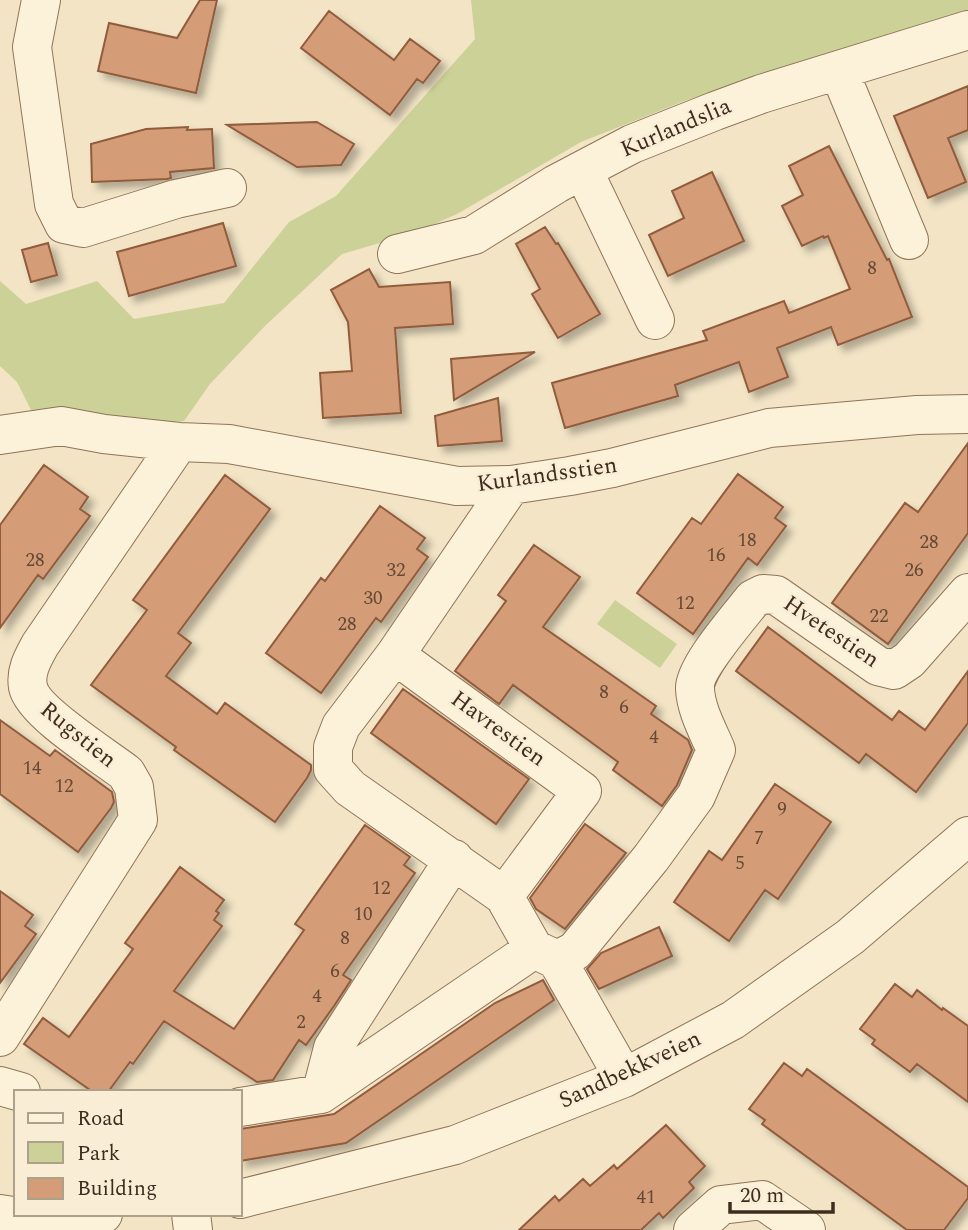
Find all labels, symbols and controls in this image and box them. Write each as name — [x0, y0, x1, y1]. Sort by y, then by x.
street label: Kurlandslia — [615, 89, 737, 167]
house number: 8 — [867, 254, 877, 283]
street label: Kurlandsstien — [475, 448, 619, 502]
house number: 18 — [737, 526, 757, 555]
house number: 28 — [919, 528, 939, 557]
house number: 16 — [706, 541, 726, 570]
house number: 28 — [25, 546, 45, 575]
house number: 32 — [386, 556, 406, 585]
house number: 26 — [904, 556, 924, 585]
house number: 30 — [363, 584, 383, 613]
street label: Hvetestien — [776, 587, 886, 677]
house number: 12 — [675, 589, 695, 618]
house number: 22 — [869, 602, 889, 631]
house number: 28 — [337, 610, 357, 639]
house number: 8 — [599, 678, 609, 707]
street label: Havrestien — [443, 682, 553, 776]
street label: Rugstien — [32, 693, 124, 777]
house number: 6 — [619, 693, 629, 722]
house number: 4 — [649, 723, 659, 752]
house number: 14 — [22, 754, 42, 783]
house number: 12 — [54, 772, 74, 801]
house number: 9 — [777, 795, 787, 824]
house number: 7 — [754, 824, 764, 853]
house number: 5 — [735, 849, 745, 878]
house number: 12 — [371, 874, 391, 903]
house number: 10 — [353, 900, 373, 929]
house number: 8 — [340, 924, 350, 953]
house number: 6 — [330, 957, 340, 986]
house number: 4 — [312, 982, 322, 1011]
house number: 2 — [296, 1008, 306, 1037]
street label: Sandbekkveien — [553, 1022, 707, 1118]
legend — [14, 1090, 242, 1216]
text: Road — [77, 1103, 124, 1135]
text: Park — [77, 1138, 121, 1170]
scale bar — [730, 1170, 833, 1214]
text: Building — [77, 1173, 157, 1205]
text: 20 m — [740, 1180, 784, 1212]
house number: 41 — [636, 1183, 656, 1212]

